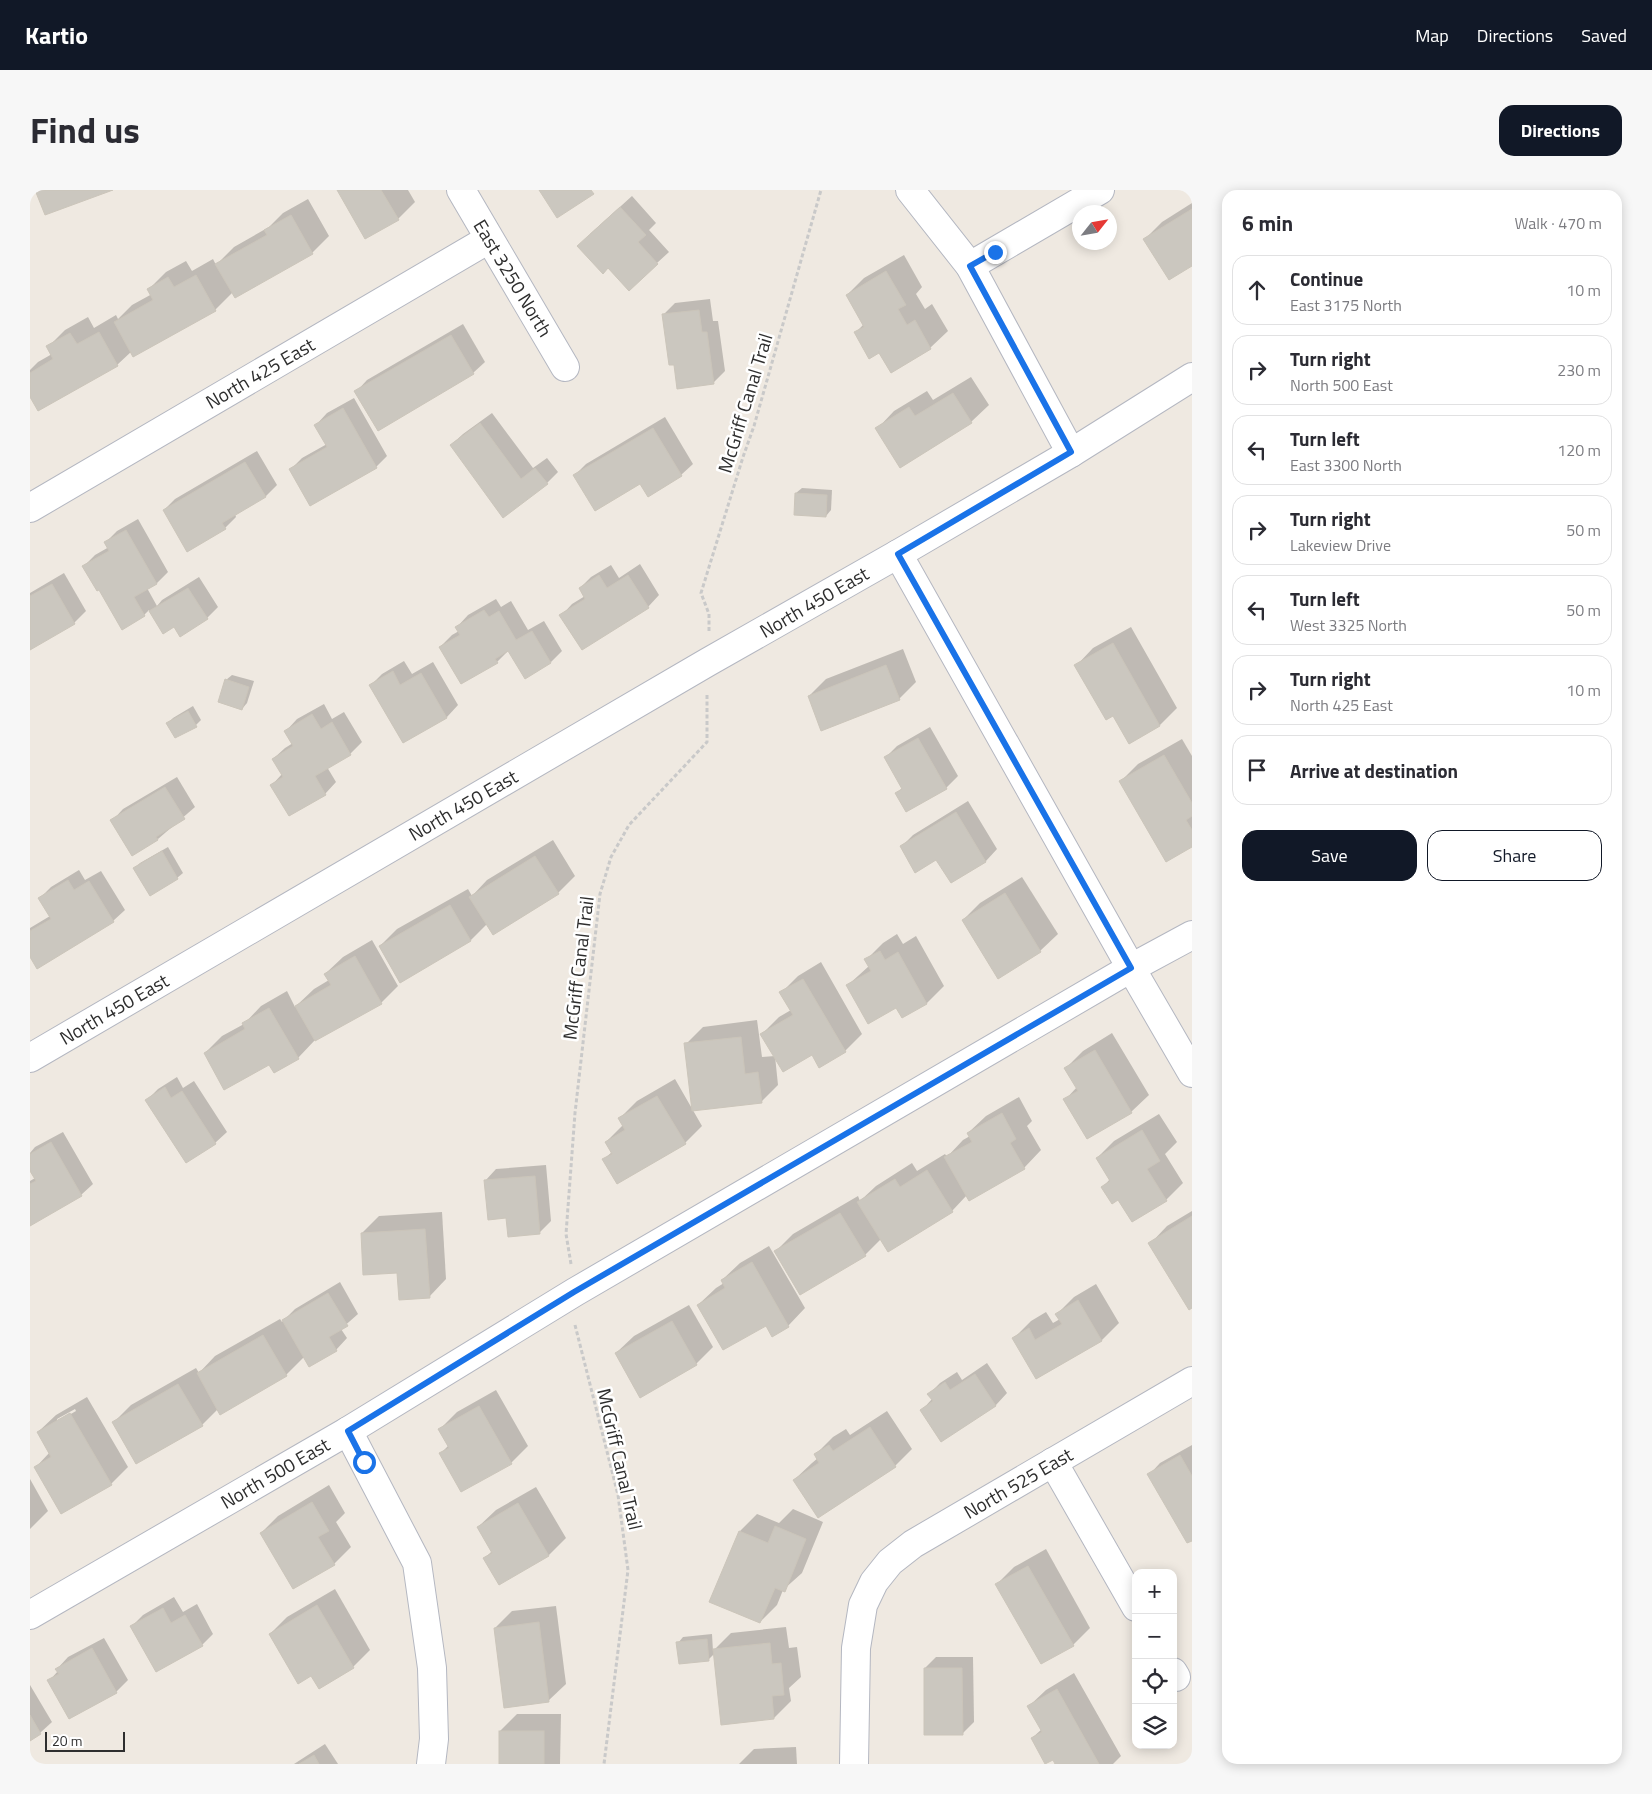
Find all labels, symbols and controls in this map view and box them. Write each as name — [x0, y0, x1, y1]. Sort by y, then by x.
text: Kartio — [25, 17, 88, 53]
text: Map — [1415, 22, 1449, 49]
text: Directions — [1477, 22, 1553, 49]
text: Saved — [1581, 22, 1627, 49]
text: Find us — [30, 103, 140, 157]
button: Directions — [1499, 105, 1622, 156]
north arrow — [1072, 205, 1117, 250]
text: 6 min — [1242, 207, 1293, 239]
text: Walk · 470 m — [1514, 211, 1602, 235]
street label: East 3250 North — [467, 213, 560, 342]
route end — [984, 241, 1007, 264]
text: Continue — [1290, 264, 1363, 293]
icon: ahead — [1243, 276, 1271, 304]
text: 10 m — [1566, 278, 1601, 302]
text: East 3175 North — [1290, 293, 1402, 317]
street label: North 425 East — [200, 329, 320, 416]
street label: McGriff Canal Trail — [710, 330, 780, 476]
text: Turn right — [1290, 344, 1371, 373]
icon: right — [1243, 356, 1271, 384]
text: 230 m — [1557, 358, 1601, 382]
text: North 500 East — [1290, 373, 1393, 397]
text: Turn left — [1290, 424, 1360, 453]
icon: left — [1243, 436, 1271, 464]
text: 120 m — [1557, 438, 1601, 462]
text: East 3300 North — [1290, 453, 1402, 477]
text: Turn right — [1290, 504, 1371, 533]
icon: right — [1243, 516, 1271, 544]
text: 50 m — [1566, 518, 1601, 542]
text: Lakeview Drive — [1290, 533, 1391, 557]
street label: North 450 East — [754, 558, 874, 645]
text: Turn left — [1290, 584, 1360, 613]
icon: left — [1243, 596, 1271, 624]
text: 50 m — [1566, 598, 1601, 622]
text: West 3325 North — [1290, 613, 1407, 637]
text: Turn right — [1290, 664, 1371, 693]
icon: right — [1243, 676, 1271, 704]
text: 10 m — [1566, 678, 1601, 702]
text: North 425 East — [1290, 693, 1393, 717]
icon: arrive — [1243, 756, 1271, 784]
text: Arrive at destination — [1290, 756, 1458, 785]
street label: North 450 East — [403, 761, 523, 848]
button: Save — [1242, 830, 1417, 881]
button: Share — [1427, 830, 1602, 881]
street label: McGriff Canal Trail — [554, 894, 601, 1041]
street label: North 450 East — [54, 965, 174, 1052]
street label: McGriff Canal Trail — [590, 1385, 651, 1533]
street label: North 500 East — [215, 1429, 335, 1516]
street label: North 525 East — [958, 1439, 1078, 1526]
route start — [353, 1451, 376, 1474]
map controls — [1132, 1569, 1177, 1749]
button: + — [1132, 1569, 1177, 1614]
button: − — [1132, 1614, 1177, 1659]
button: locate — [1132, 1659, 1177, 1704]
button: layers — [1132, 1704, 1177, 1749]
scale bar — [45, 1729, 125, 1752]
text: 20 m — [52, 1730, 82, 1751]

